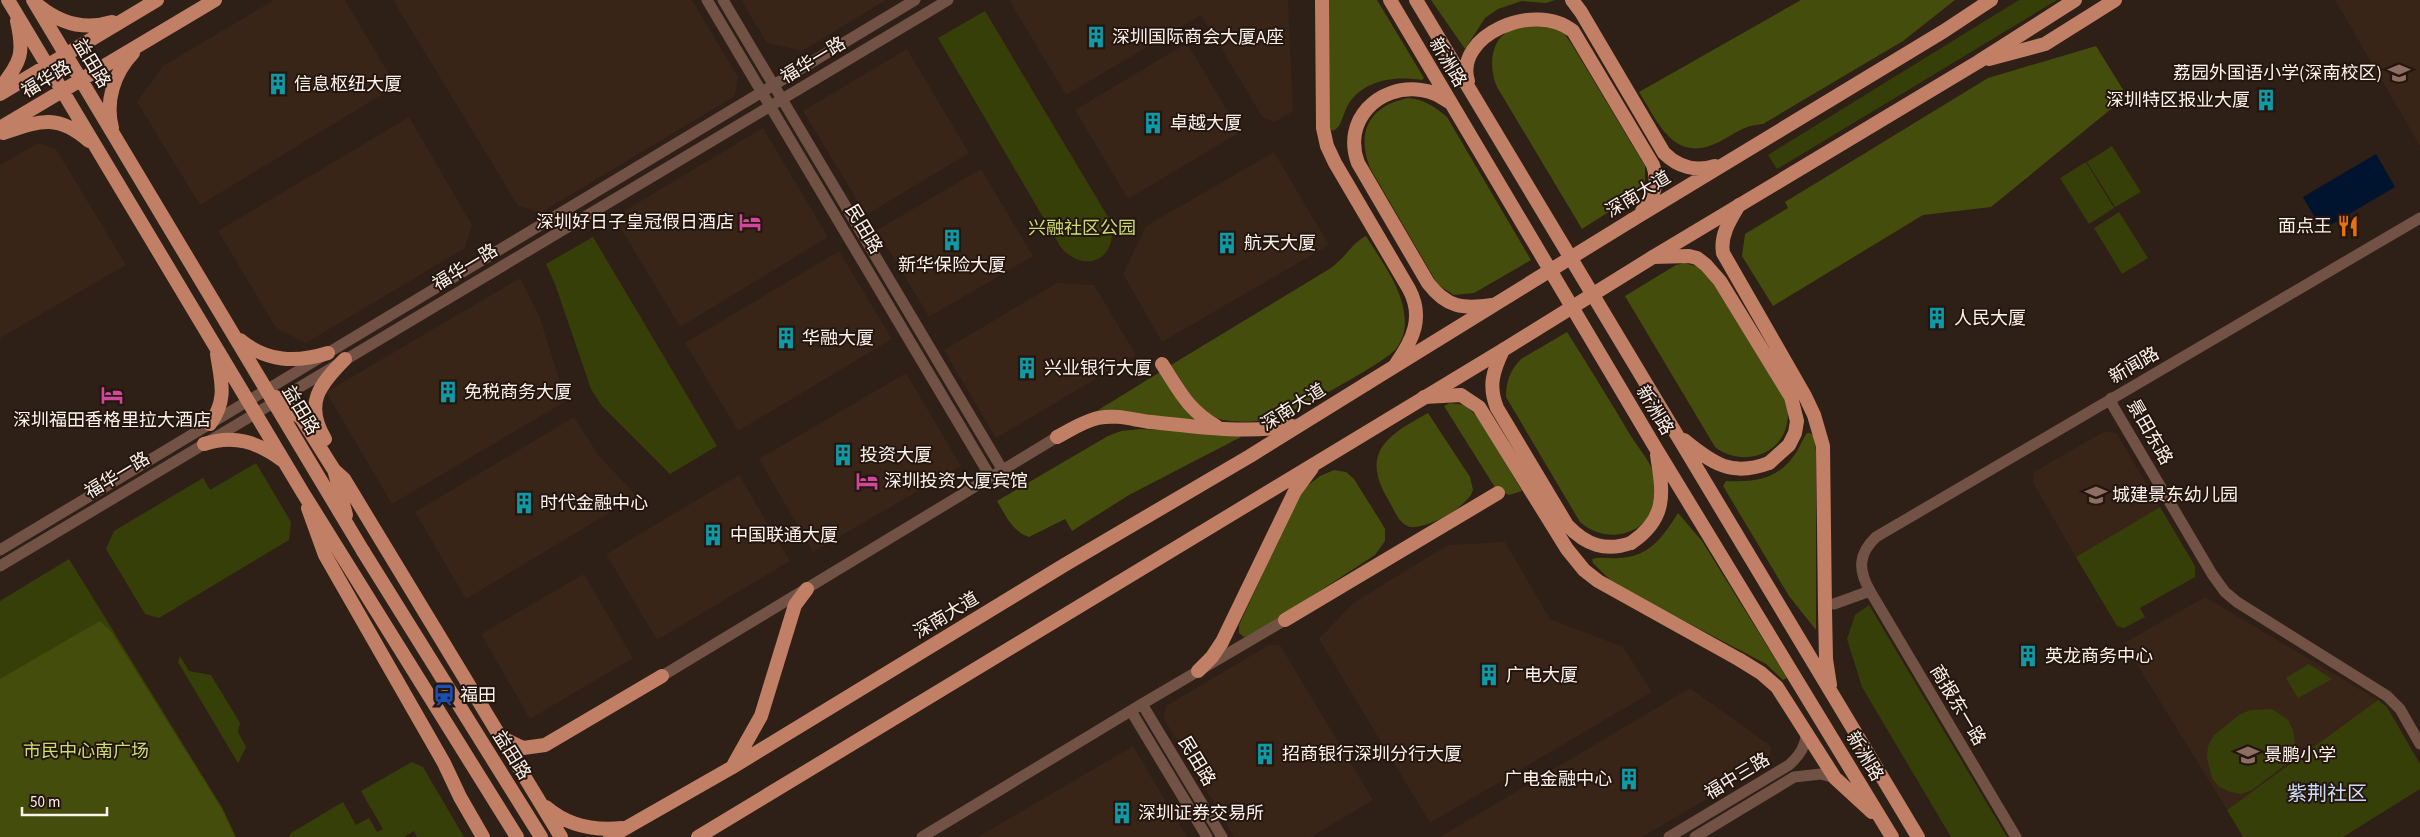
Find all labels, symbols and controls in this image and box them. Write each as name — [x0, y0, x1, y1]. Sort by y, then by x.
building icon: 深圳国际商会大厦A座 — [1083, 24, 1109, 50]
place label: 深圳国际商会大厦A座 — [1112, 25, 1284, 50]
street label: 福华一路 — [776, 31, 851, 90]
street label: 新洲路 — [1423, 33, 1472, 92]
street label: 益田路 — [67, 34, 116, 93]
street label: 福华路 — [17, 55, 76, 104]
school or university icon: 荔园外国语小学(深南校区) — [2386, 60, 2412, 86]
place label: 荔园外国语小学(深南校区) — [2173, 61, 2382, 86]
building icon: 信息枢纽大厦 — [265, 71, 291, 97]
place label: 信息枢纽大厦 — [294, 72, 402, 97]
building icon: 深圳特区报业大厦 — [2253, 87, 2279, 113]
place label: 深圳特区报业大厦 — [2106, 88, 2250, 113]
building icon: 卓越大厦 — [1140, 110, 1166, 136]
place label: 卓越大厦 — [1170, 111, 1242, 136]
street label: 深南大道 — [1601, 165, 1676, 224]
street label: 民田路 — [839, 200, 888, 259]
hotel icon: 深圳好日子皇冠假日酒店 — [737, 209, 763, 235]
place label: 深圳好日子皇冠假日酒店 — [536, 210, 734, 235]
restaurant icon: 面点王 — [2335, 213, 2361, 239]
place label: 面点王 — [2278, 214, 2332, 239]
park label: 兴融社区公园 — [1028, 216, 1136, 241]
building icon: 新华保险大厦 — [939, 227, 965, 253]
building icon: 航天大厦 — [1214, 230, 1240, 256]
place label: 航天大厦 — [1244, 231, 1316, 256]
street label: 福华一路 — [428, 238, 503, 297]
place label: 新华保险大厦 — [898, 253, 1006, 278]
building icon: 人民大厦 — [1924, 305, 1950, 331]
place label: 人民大厦 — [1954, 306, 2026, 331]
building icon: 华融大厦 — [773, 325, 799, 351]
place label: 华融大厦 — [802, 326, 874, 351]
street label: 新闻路 — [2105, 341, 2164, 390]
building icon: 兴业银行大厦 — [1014, 355, 1040, 381]
place label: 兴业银行大厦 — [1044, 356, 1152, 381]
street label: 深南大道 — [1256, 378, 1330, 437]
building icon: 免税商务大厦 — [435, 379, 461, 405]
place label: 免税商务大厦 — [464, 380, 572, 405]
street label: 益田路 — [276, 381, 325, 440]
street label: 新洲路 — [1630, 381, 1679, 440]
hotel icon: 深圳福田香格里拉大酒店 — [99, 382, 125, 408]
street label: 景田东路 — [2121, 395, 2178, 470]
place label: 深圳福田香格里拉大酒店 — [13, 408, 211, 433]
building icon: 投资大厦 — [830, 442, 856, 468]
place label: 投资大厦 — [860, 443, 932, 468]
street label: 福华一路 — [80, 446, 155, 505]
hotel icon: 深圳投资大厦宾馆 — [854, 468, 880, 494]
place label: 深圳投资大厦宾馆 — [884, 469, 1028, 494]
school or university icon: 城建景东幼儿园 — [2083, 482, 2109, 508]
place label: 城建景东幼儿园 — [2112, 483, 2238, 508]
building icon: 时代金融中心 — [511, 490, 537, 516]
place label: 时代金融中心 — [540, 491, 648, 516]
building icon: 中国联通大厦 — [700, 522, 726, 548]
place label: 中国联通大厦 — [730, 523, 838, 548]
street label: 深南大道 — [909, 586, 984, 645]
building icon: 英龙商务中心 — [2015, 643, 2041, 669]
place label: 英龙商务中心 — [2045, 644, 2153, 669]
street label: 商报东一路 — [1924, 660, 1991, 750]
building icon: 广电大厦 — [1476, 662, 1502, 688]
place label: 广电大厦 — [1506, 663, 1578, 688]
station icon: 福田 — [431, 682, 457, 708]
place label: 福田 — [460, 683, 496, 708]
street label: 益田路 — [487, 726, 536, 785]
street label: 新洲路 — [1840, 727, 1889, 786]
street label: 民田路 — [1172, 732, 1221, 791]
park label: 市民中心南广场 — [23, 739, 149, 764]
building icon: 招商银行深圳分行大厦 — [1252, 741, 1278, 767]
place label: 招商银行深圳分行大厦 — [1282, 742, 1462, 767]
school or university icon: 景鹏小学 — [2235, 742, 2261, 768]
place label: 景鹏小学 — [2264, 743, 2336, 768]
street label: 福中三路 — [1700, 747, 1775, 806]
building icon: 广电金融中心 — [1616, 766, 1642, 792]
place label: 广电金融中心 — [1504, 767, 1612, 792]
district label: 紫荆社区 — [2287, 780, 2367, 808]
scale bar — [22, 784, 108, 816]
text: 50 m — [30, 792, 60, 813]
building icon: 深圳证券交易所 — [1109, 800, 1135, 826]
place label: 深圳证券交易所 — [1138, 801, 1264, 826]

